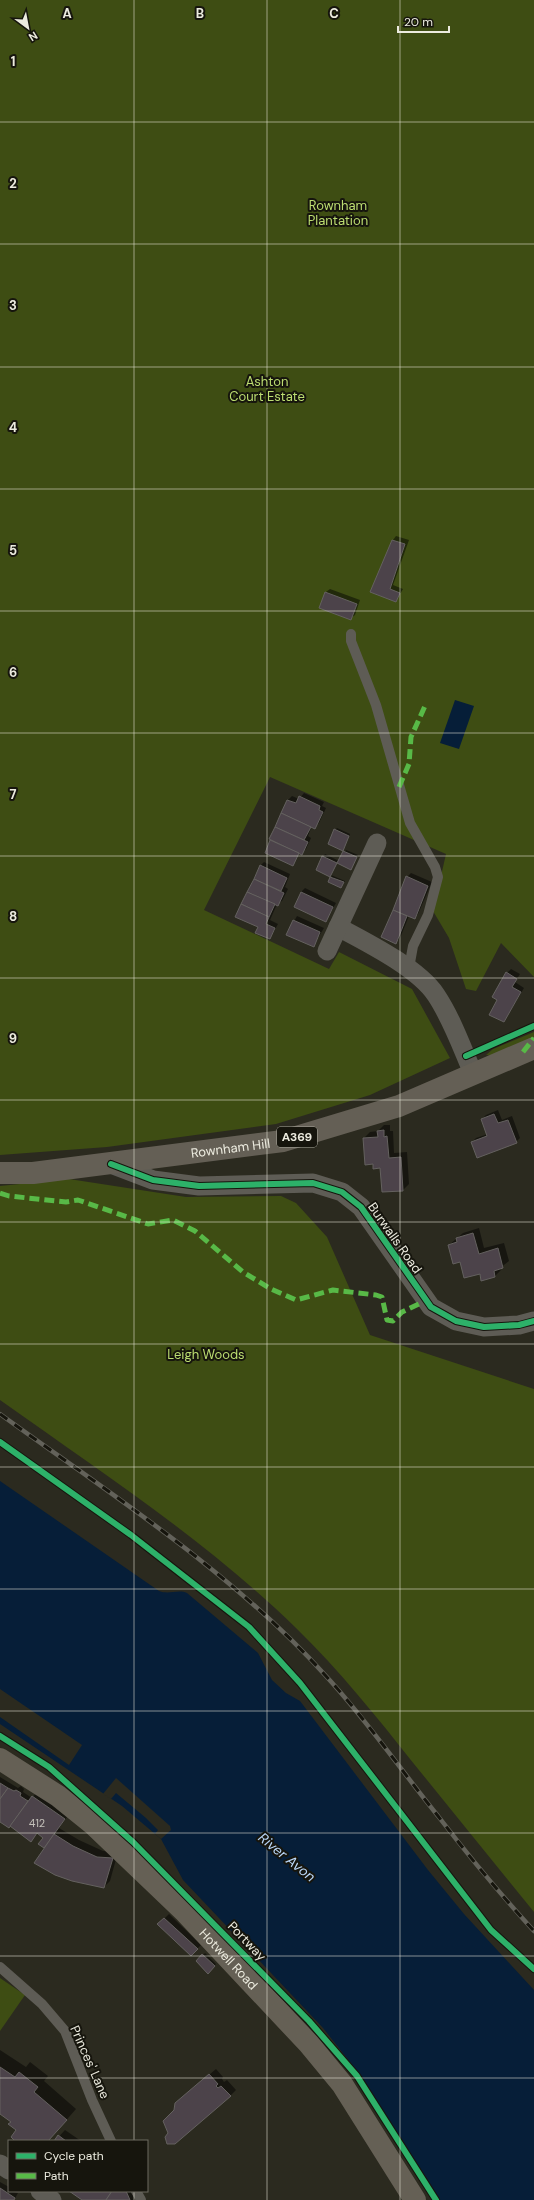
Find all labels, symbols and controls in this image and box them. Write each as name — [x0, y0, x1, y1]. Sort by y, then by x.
text: A — [62, 5, 72, 22]
text: B — [196, 5, 204, 22]
text: C — [329, 5, 339, 22]
north arrow — [8, 8, 48, 48]
scale bar — [398, 8, 449, 34]
text: 20 m — [404, 14, 433, 30]
text: N — [26, 28, 40, 45]
text: 1 — [11, 53, 15, 70]
text: 2 — [9, 175, 17, 192]
park label: Rownham Plantation — [308, 197, 368, 229]
text: 3 — [9, 297, 17, 314]
park label: Ashton Court Estate — [229, 373, 305, 405]
text: 4 — [9, 419, 17, 436]
text: 5 — [9, 542, 17, 559]
text: 6 — [9, 664, 17, 681]
text: 7 — [10, 786, 17, 803]
text: 8 — [9, 908, 17, 925]
text: 9 — [9, 1030, 17, 1047]
road number: A369 — [277, 1127, 317, 1147]
street label: Rownham Hill — [190, 1134, 271, 1161]
street label: Burwalls Road — [364, 1199, 426, 1277]
park label: Leigh Woods — [167, 1346, 245, 1363]
house number: 412 — [29, 1816, 45, 1830]
water label: River Avon — [255, 1828, 319, 1886]
street label: Portway — [224, 1918, 270, 1964]
street label: Hotwell Road — [196, 1924, 262, 1993]
street label: Princes' Lane — [66, 2023, 114, 2101]
legend — [8, 2140, 148, 2192]
text: Cycle path — [44, 2148, 104, 2164]
text: Path — [44, 2168, 69, 2184]

